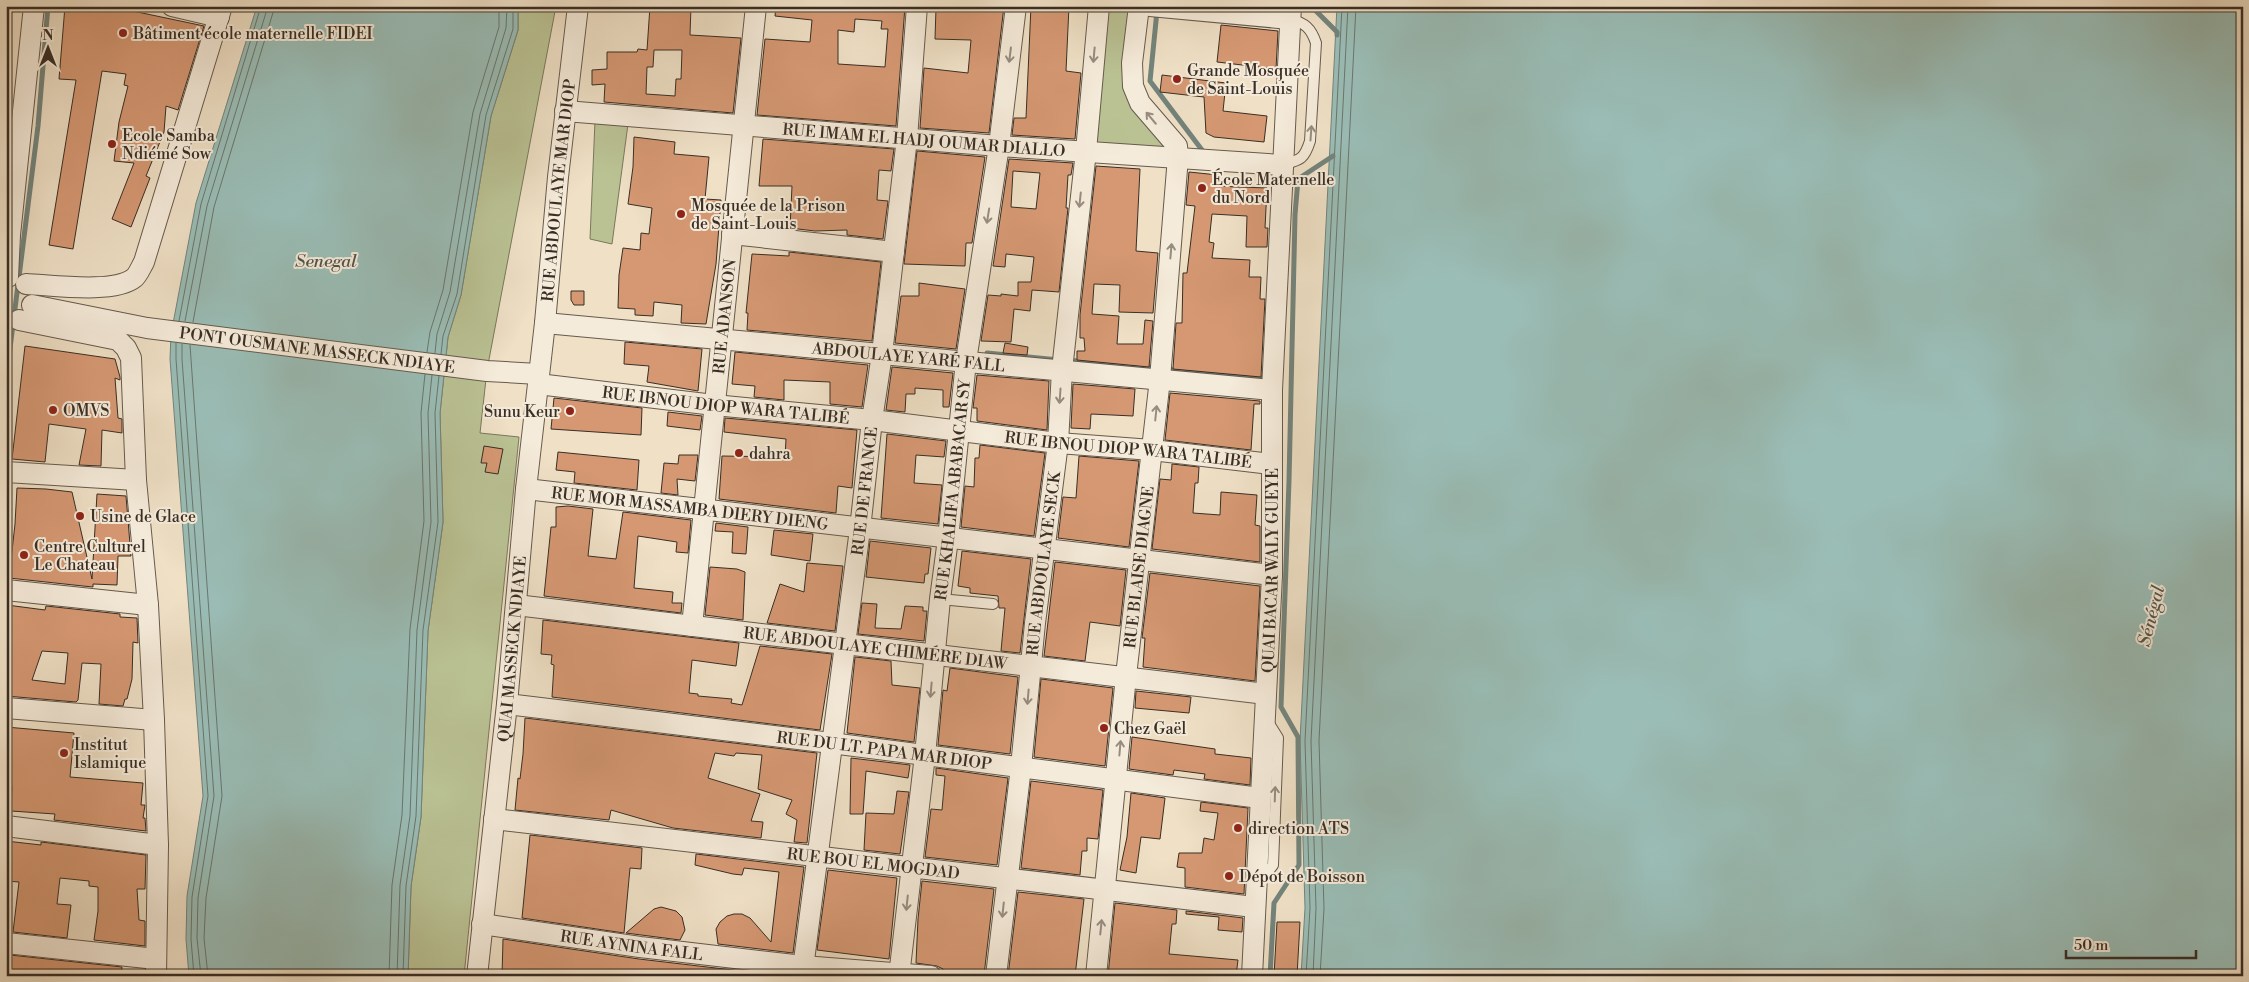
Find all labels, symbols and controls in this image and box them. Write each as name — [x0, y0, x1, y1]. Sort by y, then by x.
north arrow — [22, 22, 72, 72]
place label: Bâtiment école maternelle FIDEI — [132, 24, 373, 44]
text: N — [42, 27, 54, 45]
marker: Bâtiment école maternelle FIDEI — [117, 27, 129, 39]
one-way arrow — [1005, 46, 1015, 62]
one-way arrow — [1089, 47, 1099, 63]
place label: Grande Mosquée de Saint-Louis — [1187, 61, 1309, 99]
marker: Grande Mosquée de Saint-Louis — [1171, 73, 1183, 85]
street label: RUE ABDOULAYE MAR DIOP — [538, 78, 580, 303]
one-way arrow — [1146, 112, 1157, 125]
street label: RUE IMAM EL HADJ OUMAR DIALLO — [782, 120, 1066, 161]
place label: Ecole Samba Ndiémé Sow — [122, 126, 216, 164]
one-way arrow — [1306, 126, 1315, 142]
marker: Ecole Samba Ndiémé Sow — [106, 138, 118, 150]
place label: École Maternelle du Nord — [1212, 168, 1334, 208]
marker: École Maternelle du Nord — [1196, 182, 1208, 194]
one-way arrow — [1076, 191, 1085, 207]
place label: Mosquée de la Prison de Saint-Louis — [691, 196, 846, 234]
one-way arrow — [983, 207, 993, 223]
marker: Mosquée de la Prison de Saint-Louis — [675, 208, 687, 220]
one-way arrow — [1166, 243, 1175, 259]
water label: Senegal — [295, 250, 357, 273]
street label: RUE ADANSON — [709, 258, 741, 375]
street label: PONT OUSMANE MASSECK NDIAYE — [178, 323, 456, 378]
street label: ABDOULAYE YARÉ FALL — [810, 339, 1006, 376]
street label: RUE KHALIFA ABABACAR SY — [931, 377, 975, 602]
street label: RUE IBNOU DIOP WARA TALIBÉ — [601, 383, 851, 429]
one-way arrow — [1056, 388, 1065, 404]
place label: OMVS — [63, 401, 109, 421]
place label: Sunu Keur — [484, 402, 560, 422]
marker: OMVS — [47, 404, 59, 416]
marker: Sunu Keur — [564, 405, 576, 417]
one-way arrow — [1151, 405, 1161, 421]
street label: RUE DE FRANCE — [848, 426, 882, 557]
street label: RUE IBNOU DIOP WARA TALIBÉ — [1003, 427, 1253, 473]
place label: dahra — [749, 444, 792, 464]
marker: dahra — [733, 447, 745, 459]
street label: QUAI BACAR WALY GUEYE — [1258, 468, 1283, 674]
street label: RUE ABDOULAYE SECK — [1023, 469, 1065, 657]
street label: RUE MOR MASSAMBA DIERY DIENG — [550, 483, 830, 535]
street label: RUE BLAISE DIAGNE — [1120, 485, 1159, 650]
place label: Usine de Glace — [90, 507, 196, 527]
marker: Usine de Glace — [74, 510, 86, 522]
place label: Centre Culturel Le Chateau — [34, 537, 146, 575]
marker: Centre Culturel Le Chateau — [18, 549, 30, 561]
street label: QUAI MASSECK NDIAYE — [494, 555, 531, 743]
water label: Sénégal — [2133, 583, 2170, 649]
street label: RUE ABDOULAYE CHIMÉRE DIAW — [742, 623, 1009, 674]
one-way arrow — [926, 681, 936, 697]
one-way arrow — [1023, 688, 1032, 704]
place label: Chez Gaël — [1114, 719, 1187, 739]
marker: Chez Gaël — [1098, 722, 1110, 734]
street label: RUE DU LT. PAPA MAR DIOP — [775, 728, 993, 775]
place label: Institut Islamique — [74, 735, 146, 773]
one-way arrow — [1115, 741, 1125, 757]
marker: Institut Islamique — [58, 747, 70, 759]
one-way arrow — [1271, 786, 1280, 802]
place label: direction ATS — [1248, 819, 1349, 839]
marker: direction ATS — [1232, 822, 1244, 834]
street label: RUE BOU EL MOGDAD — [786, 844, 961, 884]
place label: Dépot de Boisson — [1239, 867, 1366, 887]
marker: Dépot de Boisson — [1223, 870, 1235, 882]
one-way arrow — [902, 895, 912, 911]
one-way arrow — [999, 902, 1008, 918]
one-way arrow — [1096, 920, 1106, 936]
street label: RUE AYNINA FALL — [559, 927, 704, 965]
scale bar — [2066, 927, 2196, 959]
text: 50 m — [2074, 936, 2108, 955]

